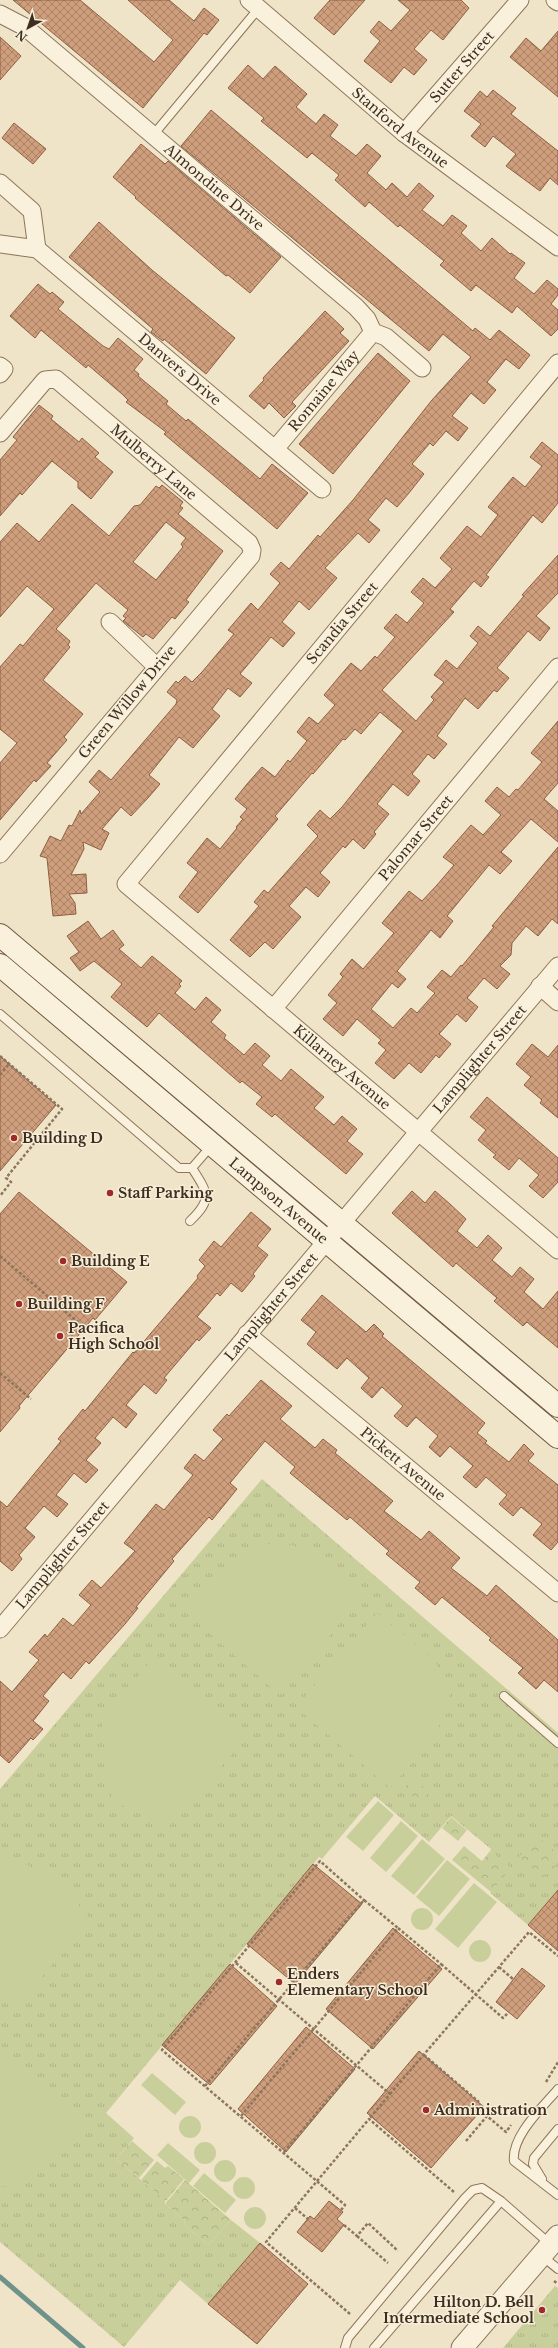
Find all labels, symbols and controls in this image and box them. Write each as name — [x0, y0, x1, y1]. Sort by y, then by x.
north arrow — [8, 8, 48, 48]
street label: Sutter Street — [426, 26, 499, 106]
text: N — [13, 27, 30, 44]
street label: Stanford Avenue — [348, 83, 452, 172]
street label: Almondine Drive — [160, 139, 268, 234]
street label: Danvers Drive — [135, 329, 225, 409]
street label: Romaine Way — [285, 346, 363, 435]
street label: Mulberry Lane — [107, 420, 201, 504]
street label: Scandia Street — [302, 578, 382, 668]
street label: Green Willow Drive — [74, 642, 180, 762]
street label: Palomar Street — [375, 791, 457, 884]
street label: Lamplighter Street — [429, 1001, 531, 1117]
street label: Killarney Avenue — [290, 1021, 394, 1113]
place label: Building D — [22, 1129, 103, 1147]
marker: Building D — [9, 1133, 19, 1143]
street label: Lampson Avenue — [225, 1154, 332, 1248]
place label: Staff Parking — [118, 1184, 214, 1202]
marker: Staff Parking — [105, 1188, 115, 1198]
street label: Lamplighter Street — [221, 1249, 322, 1365]
place label: Building E — [71, 1252, 150, 1270]
marker: Building E — [58, 1256, 68, 1266]
place label: Building F — [27, 1295, 105, 1313]
marker: Building F — [14, 1299, 24, 1309]
place label: Pacifica High School — [68, 1319, 159, 1353]
marker: Pacifica High School — [55, 1331, 65, 1341]
street label: Pickett Avenue — [357, 1423, 449, 1505]
street label: Lamplighter Street — [12, 1497, 113, 1613]
place label: Enders Elementary School — [287, 1965, 428, 1999]
marker: Enders Elementary School — [274, 1977, 284, 1987]
place label: Administration — [433, 2101, 547, 2119]
marker: Administration — [421, 2105, 431, 2115]
place label: Hilton D. Bell Intermediate School — [383, 2293, 534, 2327]
marker: Hilton D. Bell Intermediate School — [537, 2305, 547, 2315]

